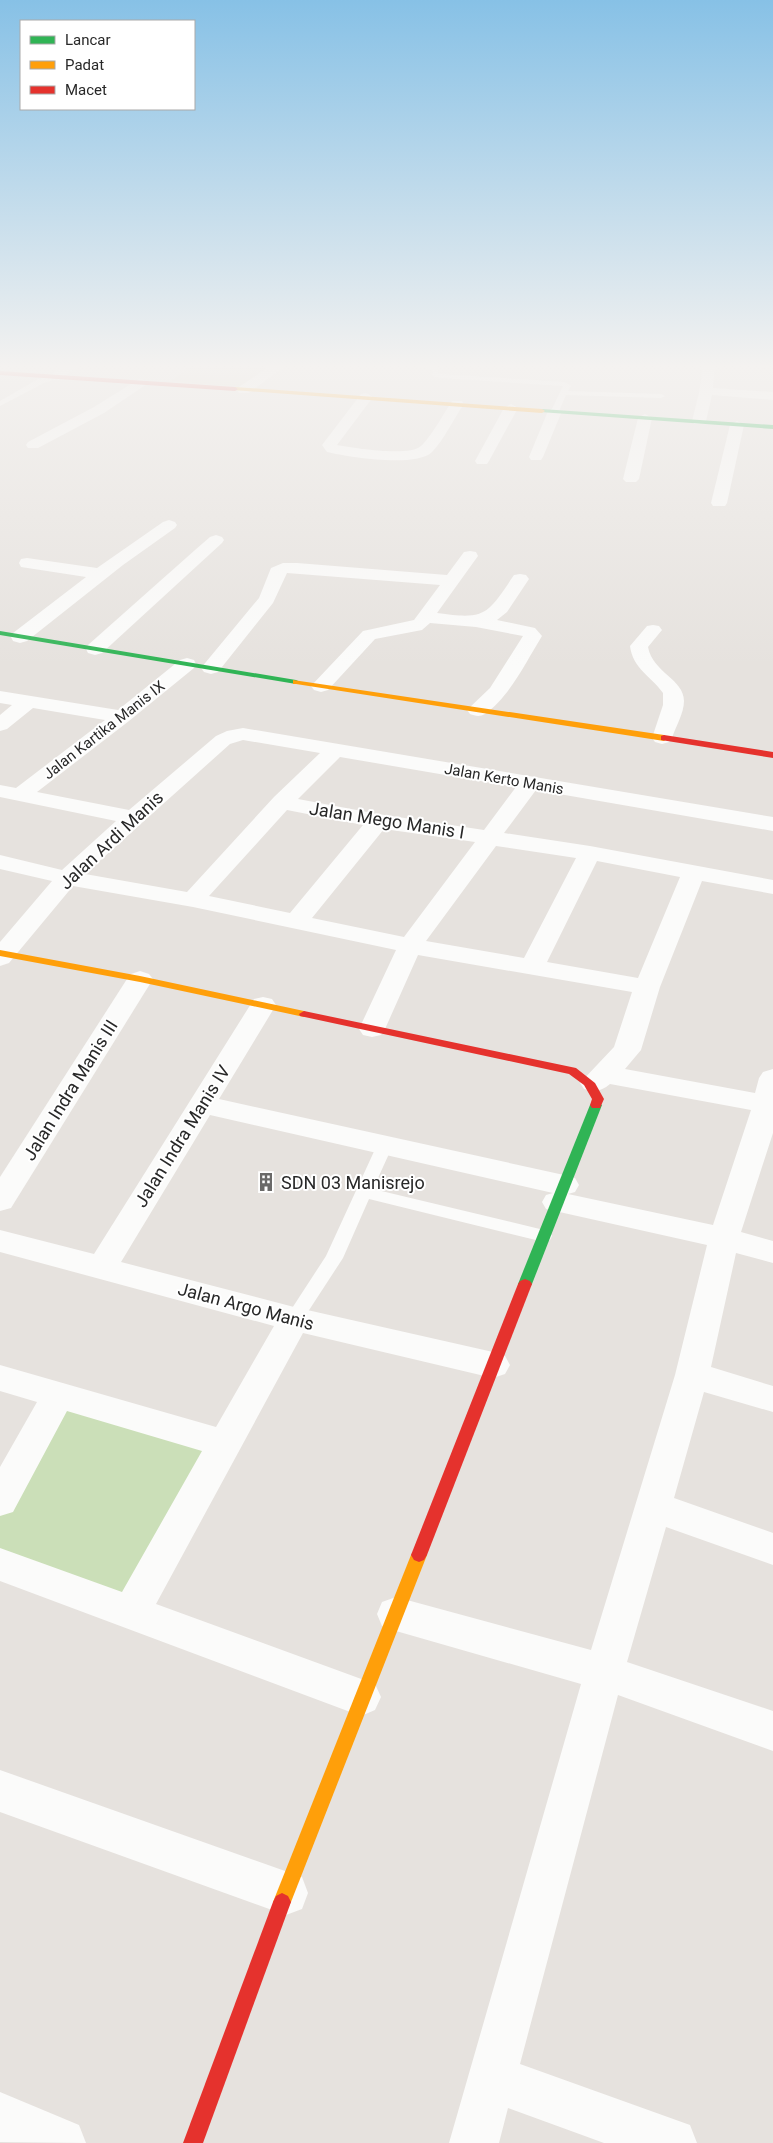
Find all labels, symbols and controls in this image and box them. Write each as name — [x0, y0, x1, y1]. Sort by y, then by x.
legend — [20, 20, 195, 110]
text: Lancar — [65, 31, 111, 49]
text: Padat — [65, 56, 104, 74]
text: Macet — [65, 81, 107, 99]
street label: Jalan Kartika Manis IX — [40, 677, 169, 783]
street label: Jalan Kerto Manis — [443, 760, 565, 798]
street label: Jalan Ardi Manis — [55, 787, 167, 893]
street label: Jalan Mego Manis I — [308, 797, 466, 843]
street label: Jalan Indra Manis III — [18, 1016, 122, 1164]
street label: Jalan Indra Manis IV — [130, 1061, 234, 1211]
building icon: SDN 03 Manisrejo — [255, 1171, 277, 1193]
place label: SDN 03 Manisrejo — [281, 1172, 425, 1193]
street label: Jalan Argo Manis — [176, 1278, 316, 1334]

